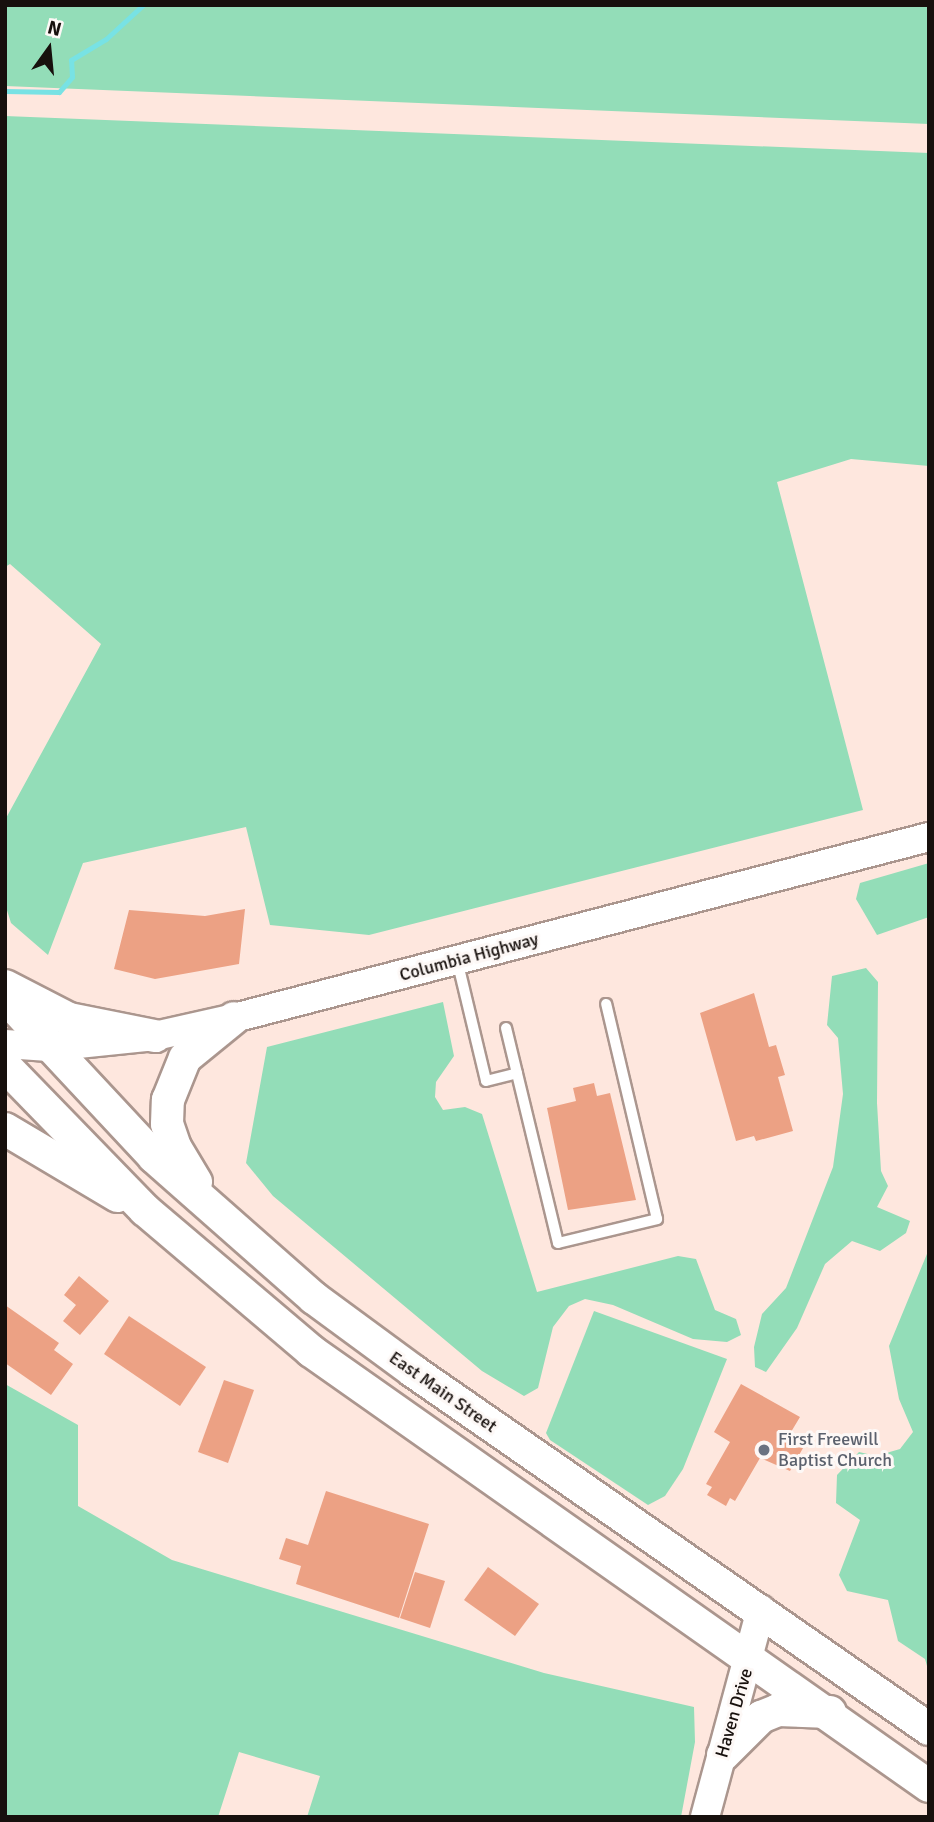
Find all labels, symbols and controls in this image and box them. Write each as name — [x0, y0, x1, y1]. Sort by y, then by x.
north arrow — [14, 14, 84, 84]
text: N — [45, 15, 64, 42]
street label: Columbia Highway — [397, 928, 541, 986]
street label: East Main Street — [385, 1347, 501, 1437]
place label: First Freewill Baptist Church — [778, 1429, 892, 1472]
marker: First Freewill Baptist Church — [756, 1442, 772, 1458]
street label: Haven Drive — [711, 1666, 757, 1760]

